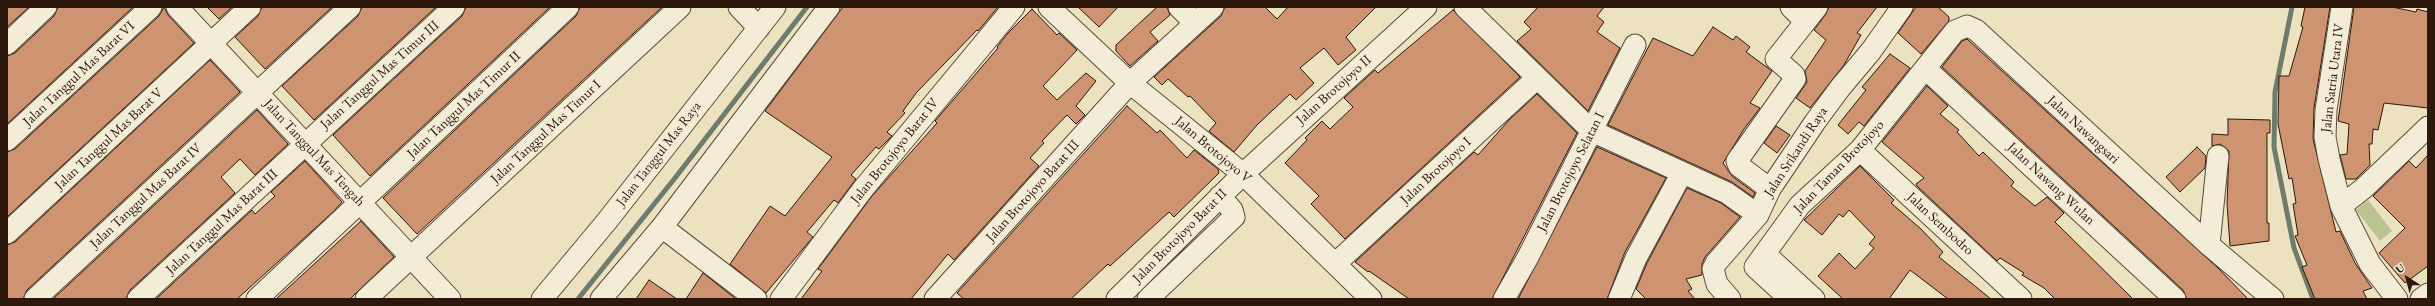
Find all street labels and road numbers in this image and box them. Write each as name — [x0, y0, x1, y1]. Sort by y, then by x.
street label: Jalan Tanggul Mas Timur III — [317, 17, 443, 133]
street label: Jalan Tanggul Mas Barat VI — [20, 18, 138, 130]
street label: Jalan Satria Utara IV — [2318, 22, 2348, 134]
street label: Jalan Tanggul Mas Timur II — [404, 48, 524, 162]
street label: Jalan Brotojoyo II — [1293, 52, 1375, 128]
street label: Jalan Tanggul Mas Timur I — [487, 77, 605, 187]
street label: Jalan Tanggul Mas Barat V — [51, 84, 167, 194]
street label: Jalan Nawangsari — [2043, 92, 2123, 168]
street label: Jalan Brotojoyo Barat IV — [847, 95, 943, 207]
street label: Jalan Tanggul Mas Tengah — [260, 96, 368, 210]
street label: Jalan Tanggul Mas Raya — [613, 98, 705, 210]
street label: Jalan Srikandi Raya — [1761, 104, 1831, 200]
street label: Jalan Brotojoyo Selatan I — [1534, 109, 1608, 235]
street label: Jalan Brotojoyo V — [1171, 113, 1255, 187]
street label: Jalan Taman Brotojoyo — [1790, 117, 1888, 217]
street label: Jalan Brotojoyo I — [1397, 134, 1475, 208]
street label: Jalan Brotojoyo Barat III — [983, 137, 1083, 245]
street label: Jalan Nawang Wulan — [2004, 139, 2098, 229]
street label: Jalan Tanggul Mas Barat IV — [87, 140, 205, 252]
street label: Jalan Tanggul Mas Barat III — [163, 166, 281, 278]
street label: Jalan Brotojoyo Barat II — [1129, 185, 1231, 287]
street label: Jalan Sembodro — [1903, 189, 1977, 259]

